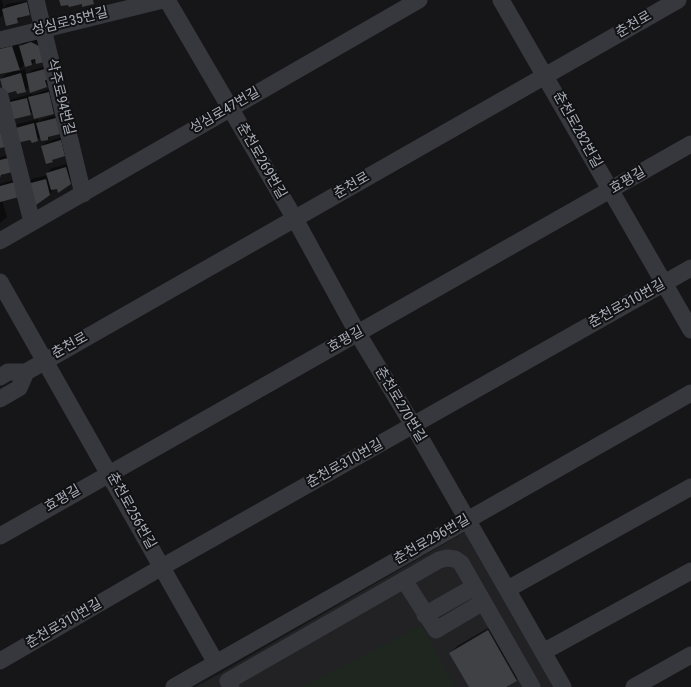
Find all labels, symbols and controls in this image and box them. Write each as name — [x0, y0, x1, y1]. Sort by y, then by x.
street label: 성심로35번길 — [30, 4, 110, 40]
street label: 춘천로 — [613, 8, 655, 42]
street label: 삭주로94번길 — [42, 57, 78, 137]
street label: 성심로47번길 — [187, 84, 263, 138]
street label: 춘천로282번길 — [549, 89, 605, 171]
street label: 춘천로269번길 — [232, 120, 290, 202]
street label: 효평길 — [607, 164, 649, 198]
street label: 춘천로 — [331, 169, 373, 203]
street label: 춘천로310번길 — [586, 276, 668, 332]
street label: 효평길 — [325, 323, 367, 357]
street label: 춘천로 — [49, 329, 91, 363]
street label: 춘천로270번길 — [371, 364, 429, 446]
street label: 춘천로310번길 — [304, 436, 386, 492]
street label: 춘천로256번길 — [103, 470, 159, 552]
street label: 효평길 — [42, 482, 84, 516]
street label: 춘천로296번길 — [391, 511, 473, 569]
street label: 춘천로310번길 — [23, 595, 105, 653]

